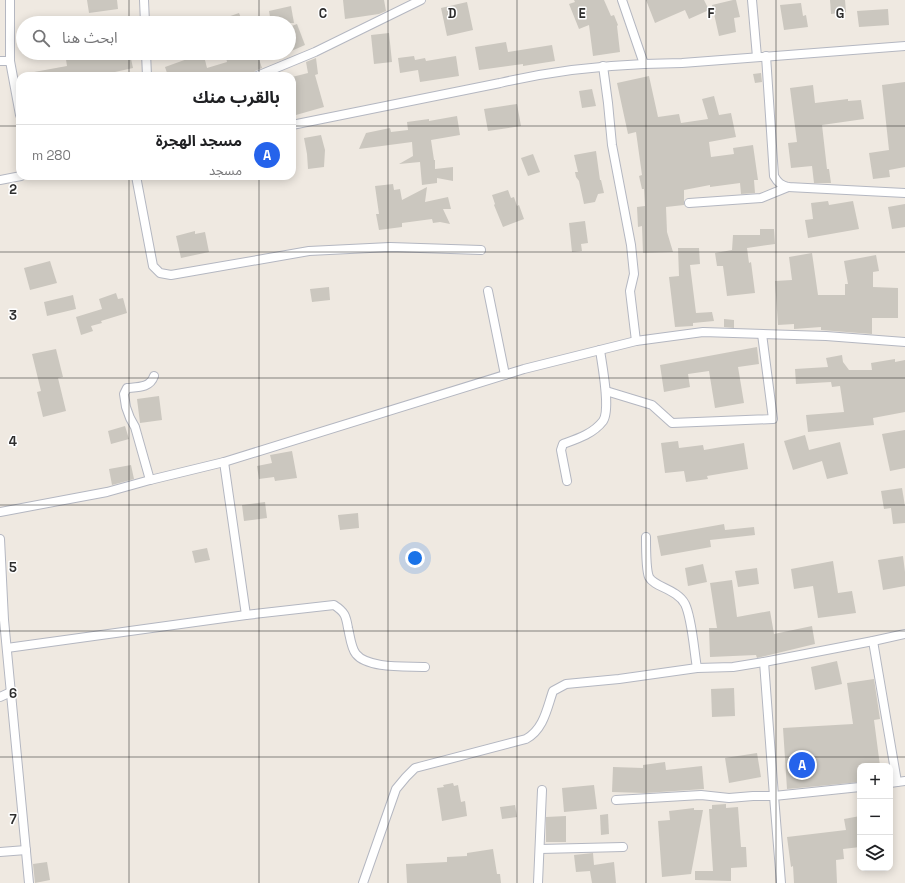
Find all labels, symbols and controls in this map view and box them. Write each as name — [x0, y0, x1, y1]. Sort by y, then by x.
text: C — [319, 5, 327, 22]
text: D — [448, 5, 457, 22]
text: E — [578, 5, 586, 22]
text: F — [708, 5, 715, 22]
text: G — [836, 5, 844, 22]
search box — [16, 16, 296, 60]
icon: search — [30, 27, 52, 49]
text: ابحث هنا — [62, 28, 118, 47]
text: بالقرب منك — [193, 86, 280, 108]
text: مسجد الهجرة — [156, 131, 242, 150]
text: 280 m — [32, 147, 71, 164]
text: A — [263, 147, 271, 164]
text: مسجد — [209, 162, 242, 179]
text: 2 — [9, 181, 17, 198]
text: 3 — [9, 307, 17, 324]
text: 4 — [9, 433, 17, 450]
your location — [405, 548, 425, 568]
text: 5 — [9, 559, 17, 576]
text: 6 — [9, 685, 17, 702]
pin: A — [789, 750, 815, 780]
map controls — [857, 763, 893, 871]
button: + — [857, 763, 893, 799]
button: − — [857, 799, 893, 835]
text: 7 — [9, 811, 17, 828]
button: layers — [857, 835, 893, 871]

